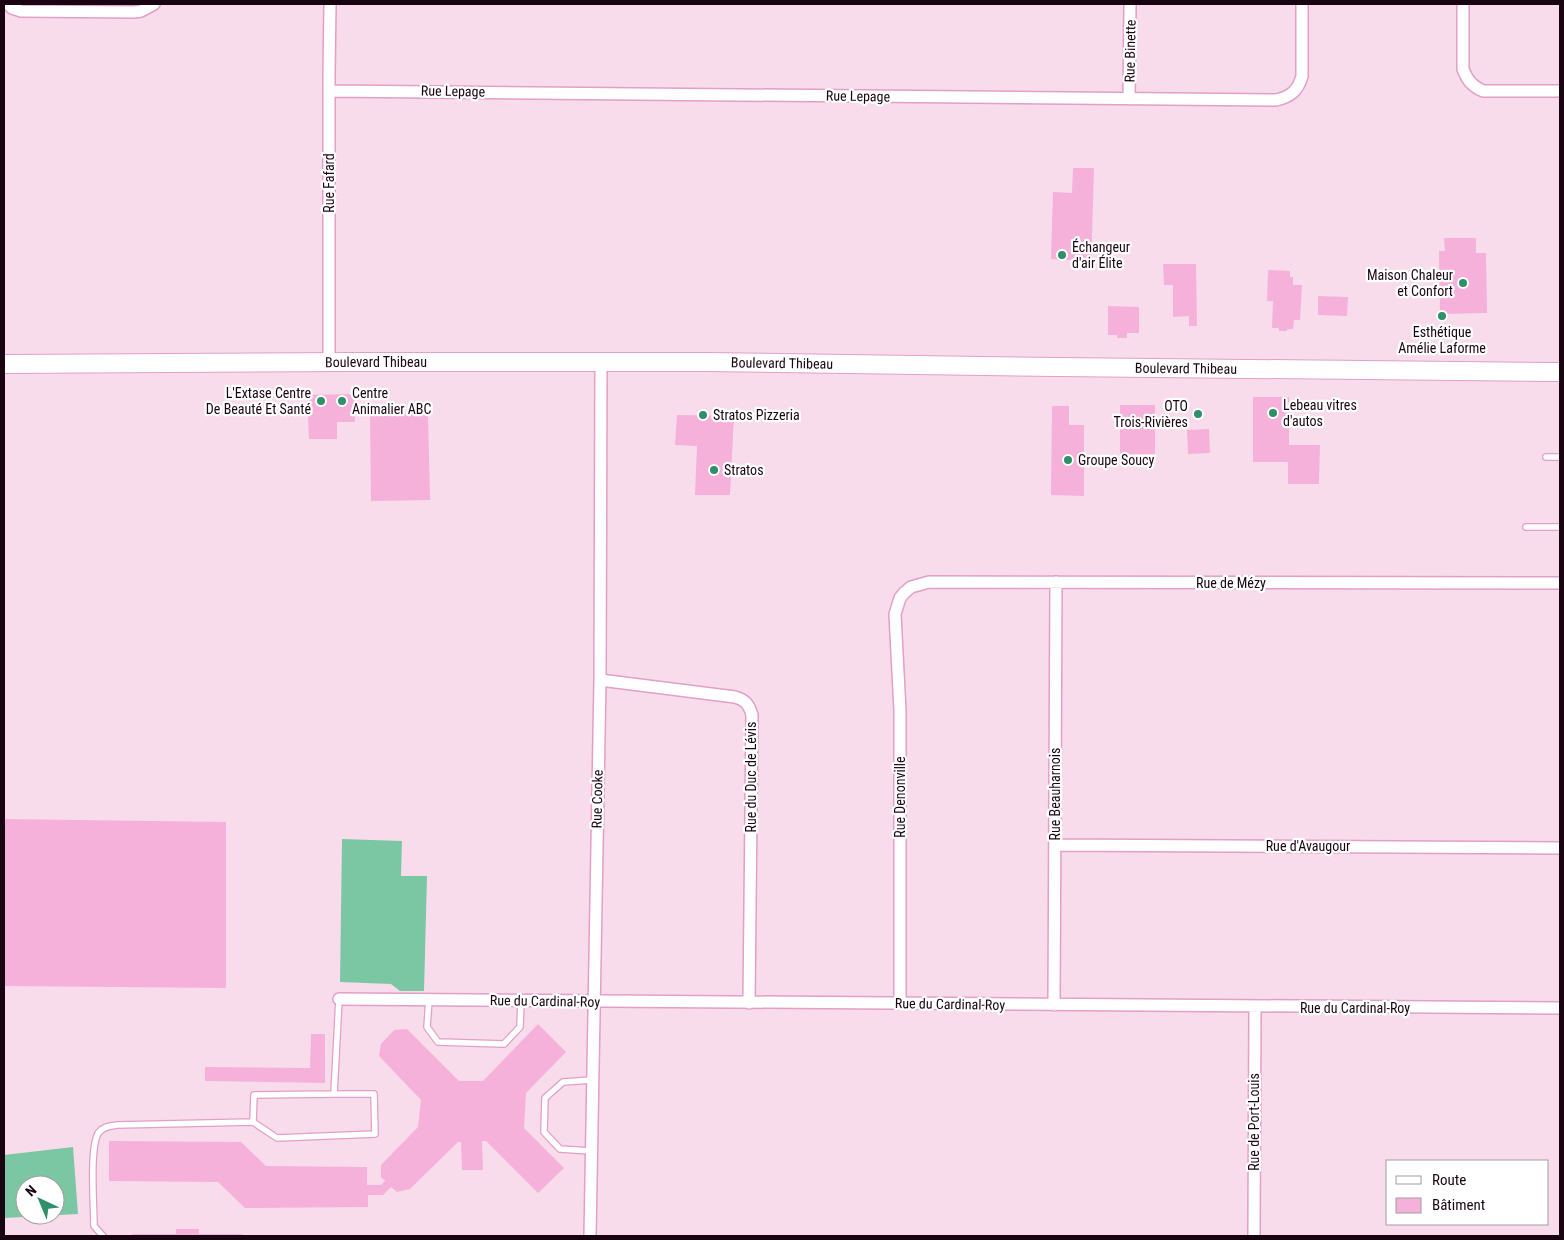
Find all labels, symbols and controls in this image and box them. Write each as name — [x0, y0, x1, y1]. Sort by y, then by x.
street label: Rue Binette — [1121, 19, 1139, 83]
street label: Rue Lepage — [421, 82, 486, 100]
street label: Rue Lepage — [826, 87, 891, 105]
street label: Rue Fafard — [321, 153, 337, 213]
place label: Échangeur d'air Élite — [1072, 238, 1130, 271]
marker: Échangeur d'air Élite — [1056, 249, 1068, 261]
place label: Maison Chaleur et Confort — [1367, 267, 1453, 299]
marker: Maison Chaleur et Confort — [1457, 277, 1469, 289]
marker: Esthétique Amélie Laforme — [1436, 310, 1448, 322]
place label: Esthétique Amélie Laforme — [1398, 324, 1486, 356]
street label: Boulevard Thibeau — [325, 354, 427, 370]
street label: Boulevard Thibeau — [731, 354, 833, 372]
street label: Boulevard Thibeau — [1135, 360, 1237, 377]
place label: L'Extase Centre De Beauté Et Santé — [206, 385, 311, 417]
place label: Centre Animalier ABC — [352, 385, 431, 417]
marker: L'Extase Centre De Beauté Et Santé — [315, 395, 327, 407]
marker: Centre Animalier ABC — [336, 395, 348, 407]
place label: Lebeau vitres d'autos — [1283, 397, 1357, 429]
place label: OTO Trois-Rivières — [1114, 398, 1188, 430]
place label: Stratos Pizzeria — [713, 407, 800, 423]
marker: Lebeau vitres d'autos — [1267, 407, 1279, 419]
marker: OTO Trois-Rivières — [1192, 408, 1204, 420]
marker: Stratos Pizzeria — [697, 409, 709, 421]
place label: Groupe Soucy — [1078, 452, 1154, 468]
marker: Groupe Soucy — [1062, 454, 1074, 466]
place label: Stratos — [724, 462, 764, 478]
marker: Stratos — [708, 464, 720, 476]
street label: Rue de Mézy — [1196, 575, 1266, 591]
street label: Rue du Duc de Lévis — [743, 722, 759, 832]
street label: Rue Beauharnois — [1047, 748, 1063, 840]
street label: Rue Denonville — [892, 756, 908, 838]
street label: Rue Cooke — [588, 769, 606, 828]
street label: Rue d'Avaugour — [1266, 838, 1350, 854]
street label: Rue du Cardinal-Roy — [490, 992, 600, 1010]
street label: Rue du Cardinal-Roy — [895, 995, 1005, 1013]
street label: Rue du Cardinal-Roy — [1300, 1000, 1410, 1016]
street label: Rue de Port-Louis — [1246, 1073, 1262, 1171]
legend — [1386, 1160, 1549, 1225]
text: Route — [1432, 1171, 1466, 1189]
north arrow — [15, 1175, 65, 1225]
text: N — [22, 1182, 40, 1199]
text: Bâtiment — [1432, 1196, 1485, 1214]

